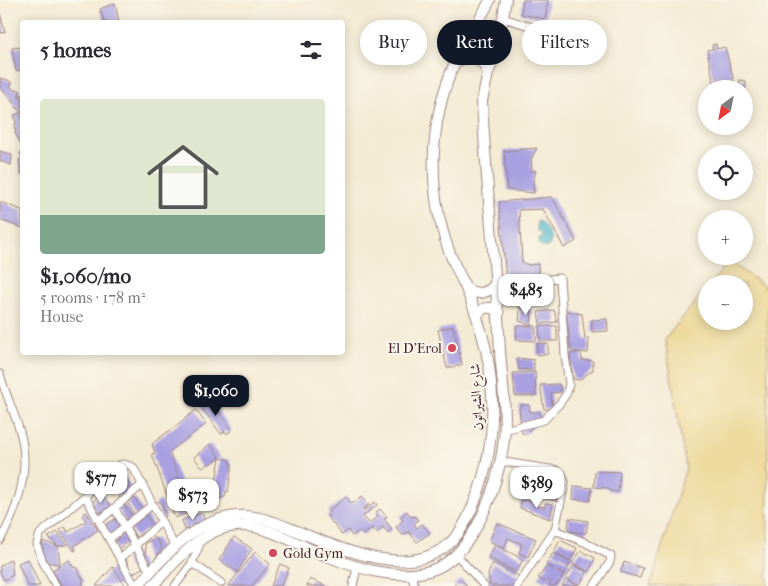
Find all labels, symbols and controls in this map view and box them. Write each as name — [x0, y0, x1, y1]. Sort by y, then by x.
chip: Buy — [360, 20, 427, 65]
chip: Rent — [437, 20, 512, 65]
chip: Filters — [522, 20, 607, 65]
icon: filters — [297, 36, 325, 64]
text: 5 homes — [40, 38, 111, 62]
north arrow — [698, 80, 752, 135]
map controls — [698, 80, 753, 330]
icon: home — [138, 132, 228, 222]
button: locate — [698, 145, 753, 200]
button: + — [698, 210, 753, 265]
text: $1,060/mo — [40, 264, 131, 288]
pin: $485 — [496, 274, 556, 316]
button: − — [698, 275, 753, 330]
text: $485 — [509, 280, 543, 299]
text: 5 rooms · 178 m² — [40, 288, 145, 307]
text: House — [40, 307, 83, 326]
place label: El D'Erol — [388, 340, 442, 357]
marker: El D'Erol — [446, 342, 458, 354]
street label: شارع الشيراتون — [466, 363, 490, 431]
pin: $1,060 — [175, 374, 257, 417]
text: $1,060 — [194, 381, 238, 400]
pin: $577 — [71, 462, 131, 504]
pin: $389 — [507, 466, 567, 509]
text: $577 — [85, 468, 117, 487]
text: $389 — [521, 473, 553, 492]
pin: $573 — [163, 478, 223, 521]
text: $573 — [178, 485, 208, 504]
place label: Gold Gym — [283, 545, 344, 562]
marker: Gold Gym — [267, 547, 279, 559]

